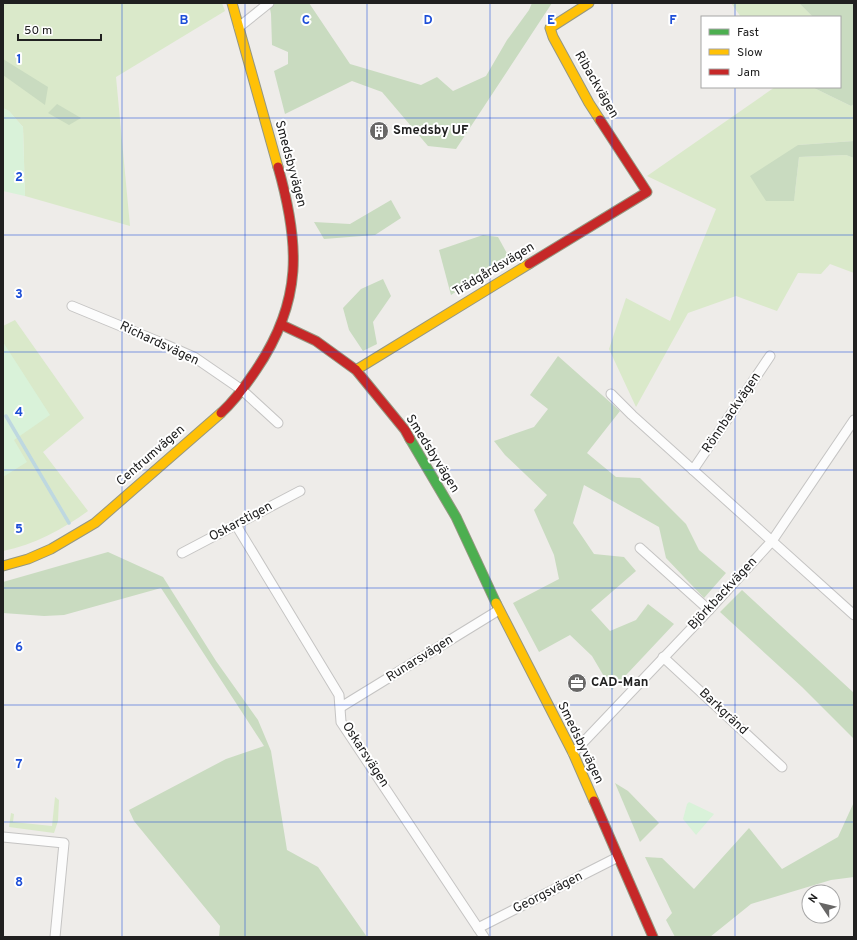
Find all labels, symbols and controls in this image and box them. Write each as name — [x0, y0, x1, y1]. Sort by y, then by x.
text: B — [180, 13, 189, 29]
text: C — [302, 13, 310, 29]
text: D — [423, 13, 433, 29]
text: E — [547, 13, 555, 29]
text: F — [669, 13, 677, 29]
scale bar — [18, 16, 101, 42]
legend — [701, 16, 841, 88]
text: 50 m — [24, 23, 52, 39]
text: Fast — [737, 25, 759, 41]
text: Slow — [737, 45, 763, 61]
street label: Ribackvägen — [570, 49, 622, 121]
text: 1 — [16, 52, 22, 68]
text: Jam — [737, 65, 760, 81]
street label: Smedsbyvägen — [271, 119, 309, 209]
building icon: Smedsby UF — [368, 120, 390, 142]
place label: Smedsby UF — [393, 123, 469, 139]
text: 2 — [15, 170, 23, 186]
street label: Trädgårdsvägen — [450, 239, 538, 301]
text: 3 — [15, 287, 23, 303]
street label: Richardsvägen — [117, 319, 201, 369]
street label: Rönnbackvägen — [699, 370, 765, 456]
text: 4 — [15, 405, 23, 421]
street label: Smedsbyvägen — [402, 412, 462, 496]
street label: Centrumvägen — [114, 422, 188, 490]
street label: Oskarstigen — [207, 499, 275, 545]
text: 5 — [15, 522, 23, 538]
street label: Björkbackvägen — [685, 554, 761, 634]
street label: Runarsvägen — [384, 632, 456, 686]
text: 6 — [15, 640, 23, 656]
office icon: CAD-Man — [566, 672, 588, 694]
place label: CAD-Man — [591, 675, 648, 691]
street label: Barkgränd — [695, 685, 751, 739]
street label: Smedsbyvägen — [553, 699, 607, 787]
street label: Oskarsvägen — [338, 719, 392, 791]
text: 7 — [16, 757, 23, 773]
street label: Georgsvägen — [510, 869, 586, 917]
text: 8 — [15, 875, 23, 891]
north arrow — [801, 884, 841, 924]
text: N — [806, 892, 822, 906]

